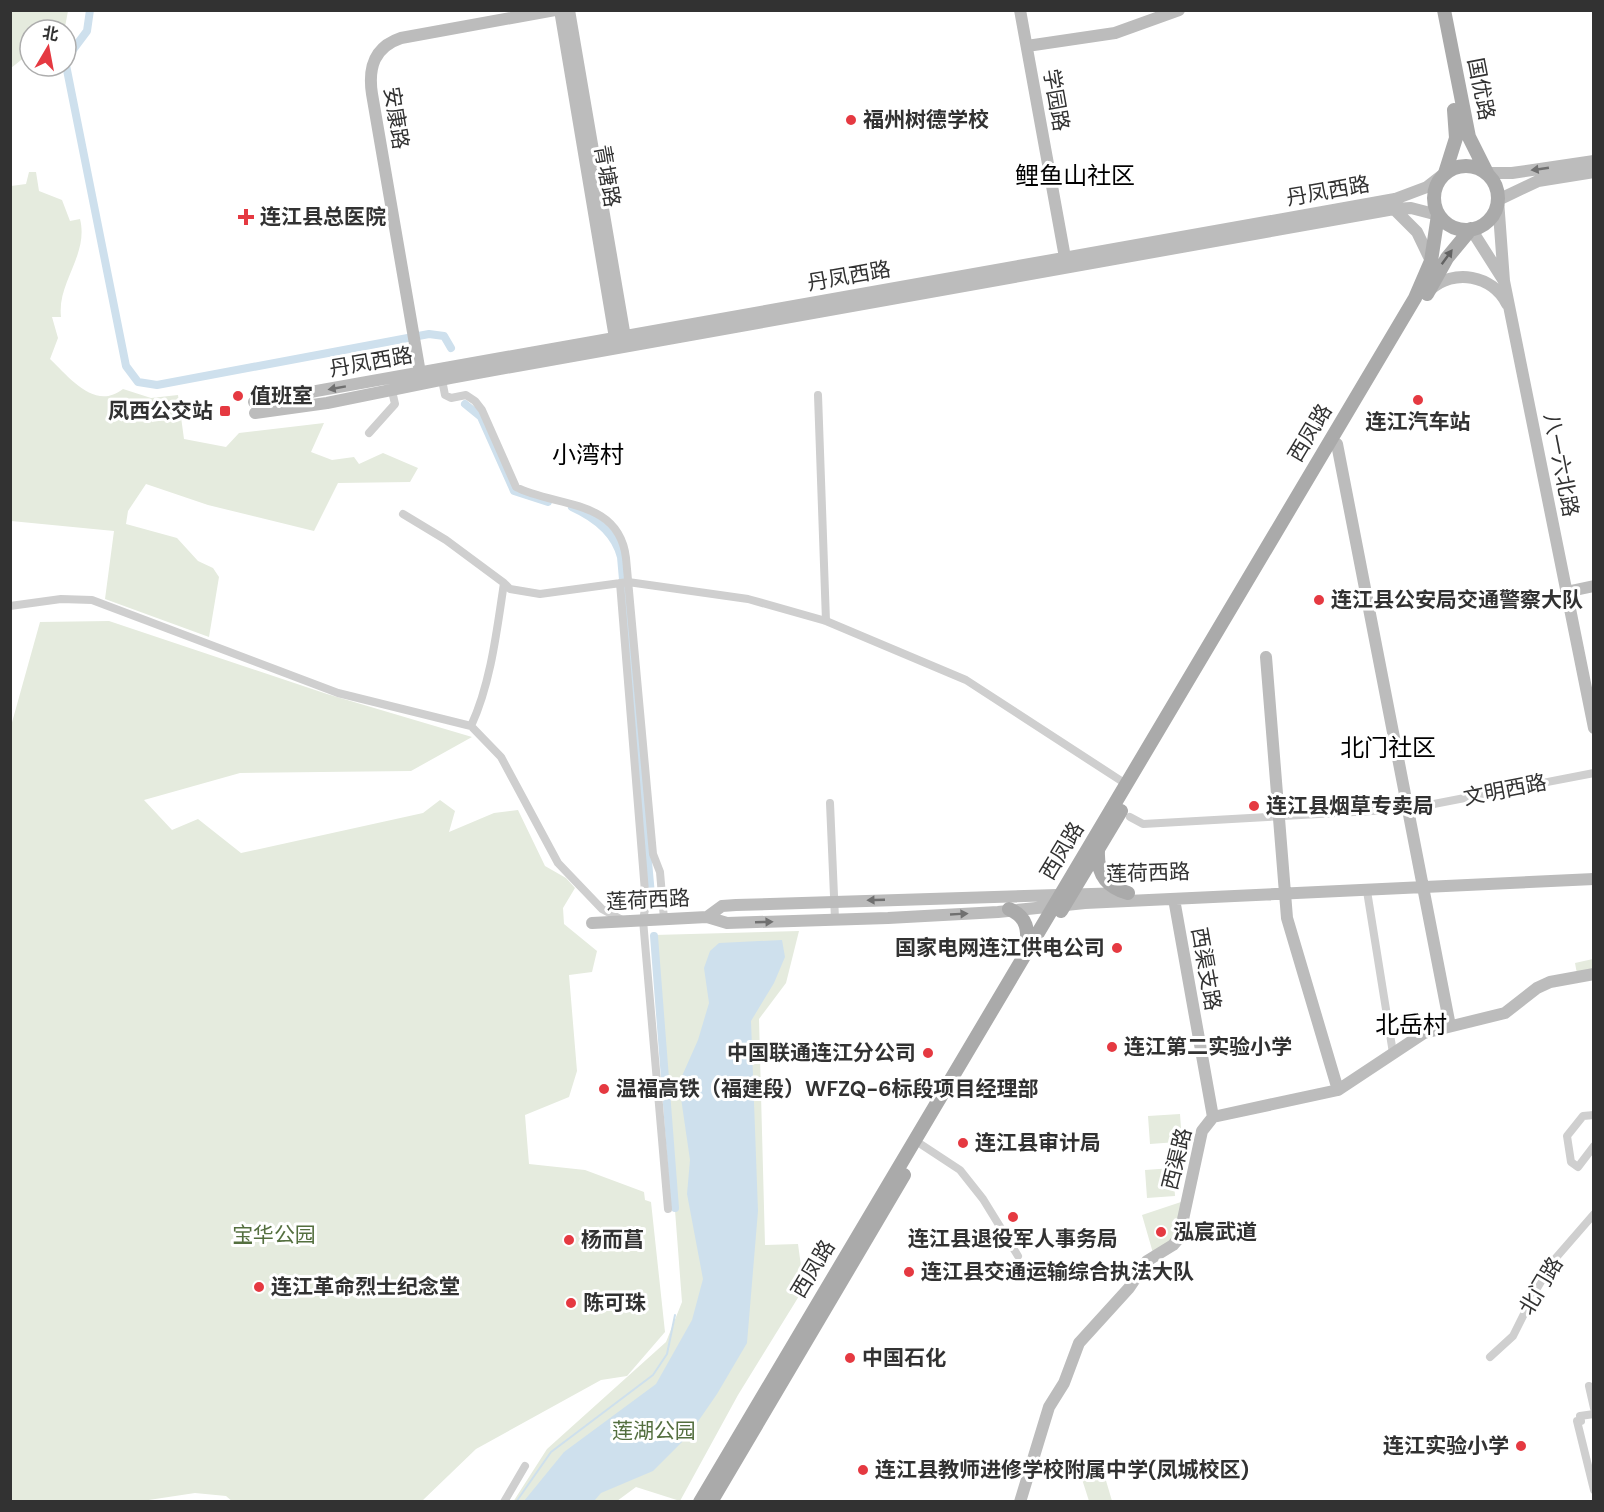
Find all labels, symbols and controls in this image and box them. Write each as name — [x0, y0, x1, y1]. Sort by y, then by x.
north arrow — [18, 18, 78, 78]
text: 北 — [41, 22, 60, 45]
street label: 国优路 — [1461, 55, 1501, 123]
street label: 学园路 — [1037, 67, 1075, 133]
street label: 安康路 — [377, 85, 415, 151]
place label: 福州树德学校 — [863, 106, 989, 134]
marker: 福州树德学校 — [844, 113, 858, 127]
street label: 青塘路 — [588, 143, 626, 209]
district label: 鲤鱼山社区 — [1015, 160, 1135, 191]
one-way arrow — [1531, 165, 1550, 174]
street label: 丹凤西路 — [1284, 170, 1372, 212]
place label: 连江县总医院 — [260, 203, 386, 231]
marker: 连江县总医院 — [237, 208, 255, 226]
one-way arrow — [1441, 250, 1453, 265]
street label: 丹凤西路 — [805, 255, 893, 297]
street label: 丹凤西路 — [327, 341, 415, 383]
place label: 值班室 — [250, 382, 313, 410]
one-way arrow — [328, 384, 347, 393]
marker: 值班室 — [231, 389, 245, 403]
marker: 连江汽车站 — [1411, 393, 1425, 407]
place label: 凤西公交站 — [108, 397, 213, 425]
street label: 西凤路 — [1282, 399, 1338, 467]
marker: 凤西公交站 — [218, 404, 232, 418]
place label: 连江汽车站 — [1366, 408, 1471, 436]
street label: 八一六北路 — [1537, 411, 1585, 519]
district label: 小湾村 — [552, 439, 624, 470]
place label: 连江县公安局交通警察大队 — [1331, 586, 1583, 614]
marker: 连江县公安局交通警察大队 — [1312, 593, 1326, 607]
district label: 北门社区 — [1340, 732, 1436, 763]
street label: 文明西路 — [1461, 768, 1549, 812]
place label: 连江县烟草专卖局 — [1266, 792, 1434, 820]
marker: 连江县烟草专卖局 — [1247, 799, 1261, 813]
street label: 西凤路 — [1034, 817, 1090, 885]
street label: 莲荷西路 — [1106, 858, 1190, 888]
street label: 莲荷西路 — [605, 884, 691, 916]
one-way arrow — [866, 895, 885, 905]
one-way arrow — [950, 910, 969, 919]
one-way arrow — [755, 917, 774, 926]
street label: 西渠支路 — [1185, 925, 1227, 1013]
place label: 国家电网连江供电公司 — [895, 934, 1105, 962]
marker: 国家电网连江供电公司 — [1110, 941, 1124, 955]
district label: 北岳村 — [1375, 1009, 1447, 1040]
place label: 连江第二实验小学 — [1124, 1033, 1292, 1061]
place label: 中国联通连江分公司 — [727, 1039, 916, 1067]
marker: 连江第二实验小学 — [1105, 1040, 1119, 1054]
marker: 中国联通连江分公司 — [921, 1046, 935, 1060]
place label: 温福高铁（福建段）WFZQ-6标段项目经理部 — [616, 1075, 1039, 1103]
marker: 温福高铁（福建段）WFZQ-6标段项目经理部 — [597, 1082, 611, 1096]
street label: 西渠路 — [1156, 1125, 1198, 1193]
place label: 连江县审计局 — [975, 1129, 1101, 1157]
marker: 连江县审计局 — [956, 1136, 970, 1150]
marker: 连江县退役军人事务局 — [1006, 1210, 1020, 1224]
place label: 泓宸武道 — [1173, 1218, 1257, 1246]
park label: 宝华公园 — [232, 1221, 316, 1249]
place label: 连江县退役军人事务局 — [908, 1225, 1118, 1253]
marker: 泓宸武道 — [1154, 1225, 1168, 1239]
place label: 杨而菖 — [581, 1226, 644, 1254]
marker: 杨而菖 — [562, 1233, 576, 1247]
street label: 西凤路 — [785, 1235, 841, 1303]
street label: 北门路 — [1513, 1252, 1569, 1320]
place label: 连江县交通运输综合执法大队 — [921, 1258, 1194, 1286]
marker: 连江县交通运输综合执法大队 — [902, 1265, 916, 1279]
place label: 连江革命烈士纪念堂 — [271, 1273, 460, 1301]
marker: 连江革命烈士纪念堂 — [252, 1280, 266, 1294]
place label: 陈可珠 — [583, 1289, 646, 1317]
marker: 陈可珠 — [564, 1296, 578, 1310]
place label: 中国石化 — [862, 1344, 946, 1372]
marker: 中国石化 — [843, 1351, 857, 1365]
park label: 莲湖公园 — [612, 1417, 696, 1445]
place label: 连江实验小学 — [1383, 1432, 1509, 1460]
marker: 连江实验小学 — [1514, 1439, 1528, 1453]
place label: 连江县教师进修学校附属中学(凤城校区) — [875, 1456, 1249, 1484]
marker: 连江县教师进修学校附属中学(凤城校区) — [856, 1463, 870, 1477]

